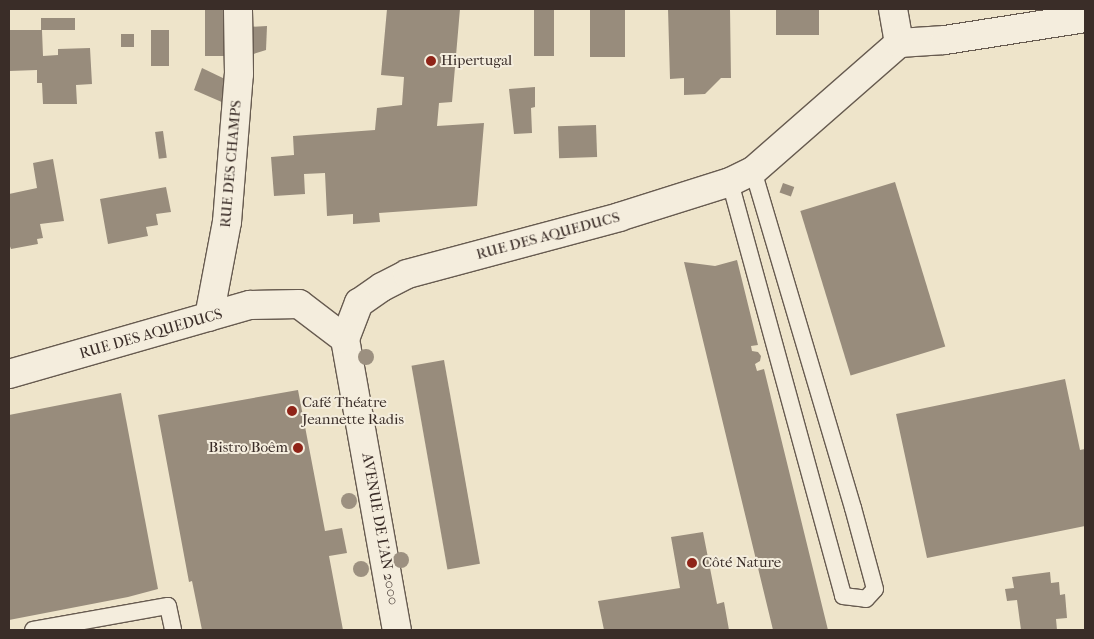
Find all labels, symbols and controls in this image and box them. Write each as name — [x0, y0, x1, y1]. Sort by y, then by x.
place label: Hipertugal — [441, 52, 512, 70]
marker: Hipertugal — [425, 55, 437, 67]
street label: RUE DES CHAMPS — [216, 99, 246, 229]
street label: RUE DES AQUEDUCS — [474, 208, 622, 264]
street label: RUE DES AQUEDUCS — [77, 305, 225, 363]
place label: Café Théatre Jeannette Radis — [302, 393, 404, 428]
marker: Café Théatre Jeannette Radis — [286, 405, 298, 417]
place label: Bistro Boêm — [209, 439, 288, 457]
marker: Bistro Boêm — [292, 442, 304, 454]
street label: AVENUE DE L'AN 2000 — [358, 451, 402, 607]
place label: Côté Nature — [702, 554, 781, 572]
marker: Côté Nature — [686, 557, 698, 569]

